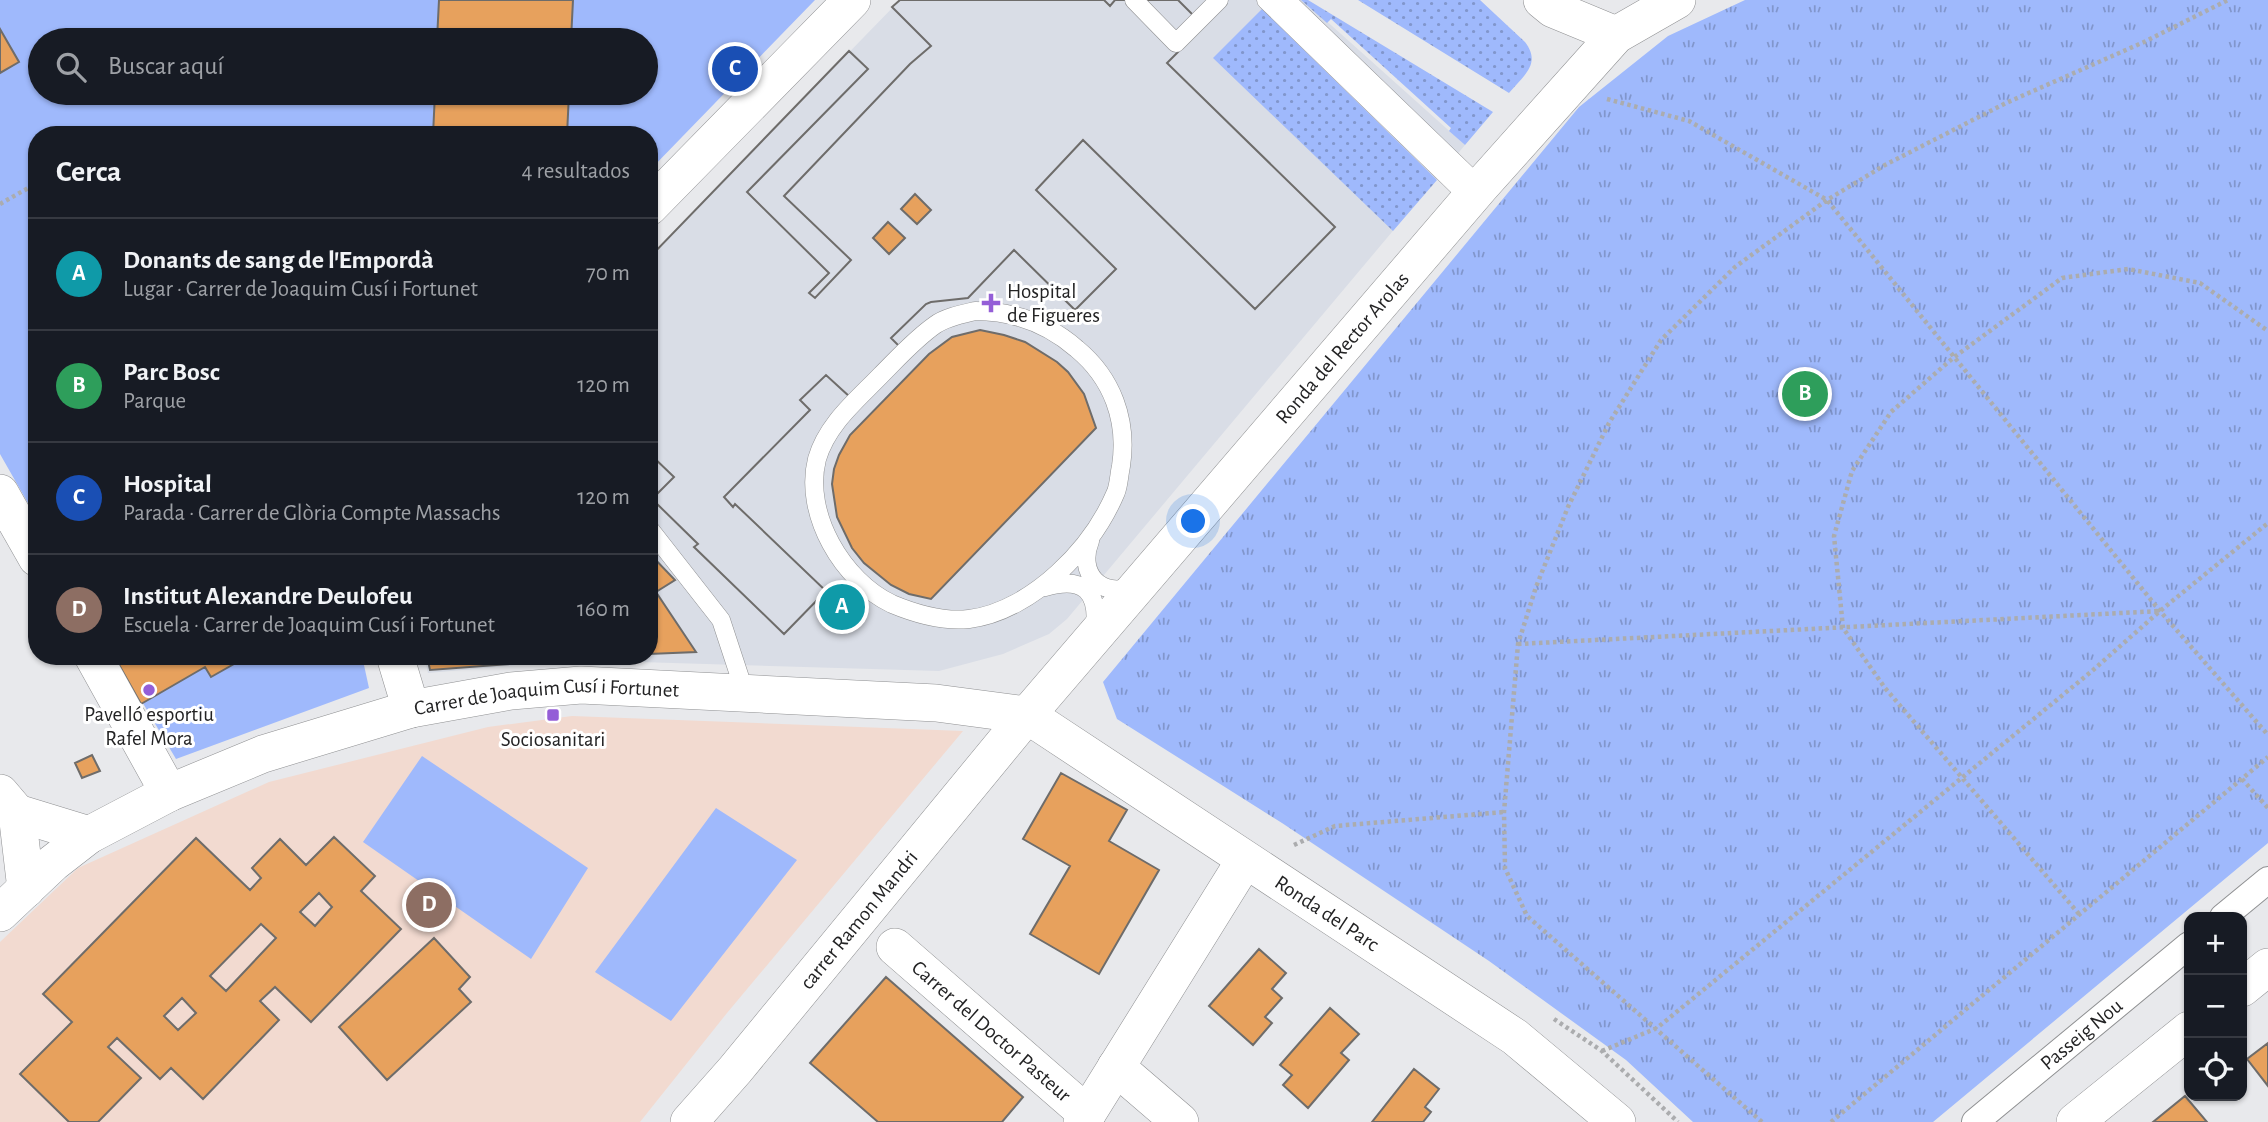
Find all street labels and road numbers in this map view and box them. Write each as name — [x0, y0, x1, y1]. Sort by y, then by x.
street label: Ronda del Rector Arolas — [1272, 268, 1413, 428]
street label: Carrer de Joaquim Cusí i Fortunet — [412, 675, 680, 719]
street label: carrer Ramon Mandri — [796, 847, 922, 993]
street label: Ronda del Parc — [1271, 872, 1383, 955]
street label: Carrer del Doctor Pasteur — [908, 957, 1075, 1106]
street label: Passeig Nou — [2037, 995, 2127, 1074]

